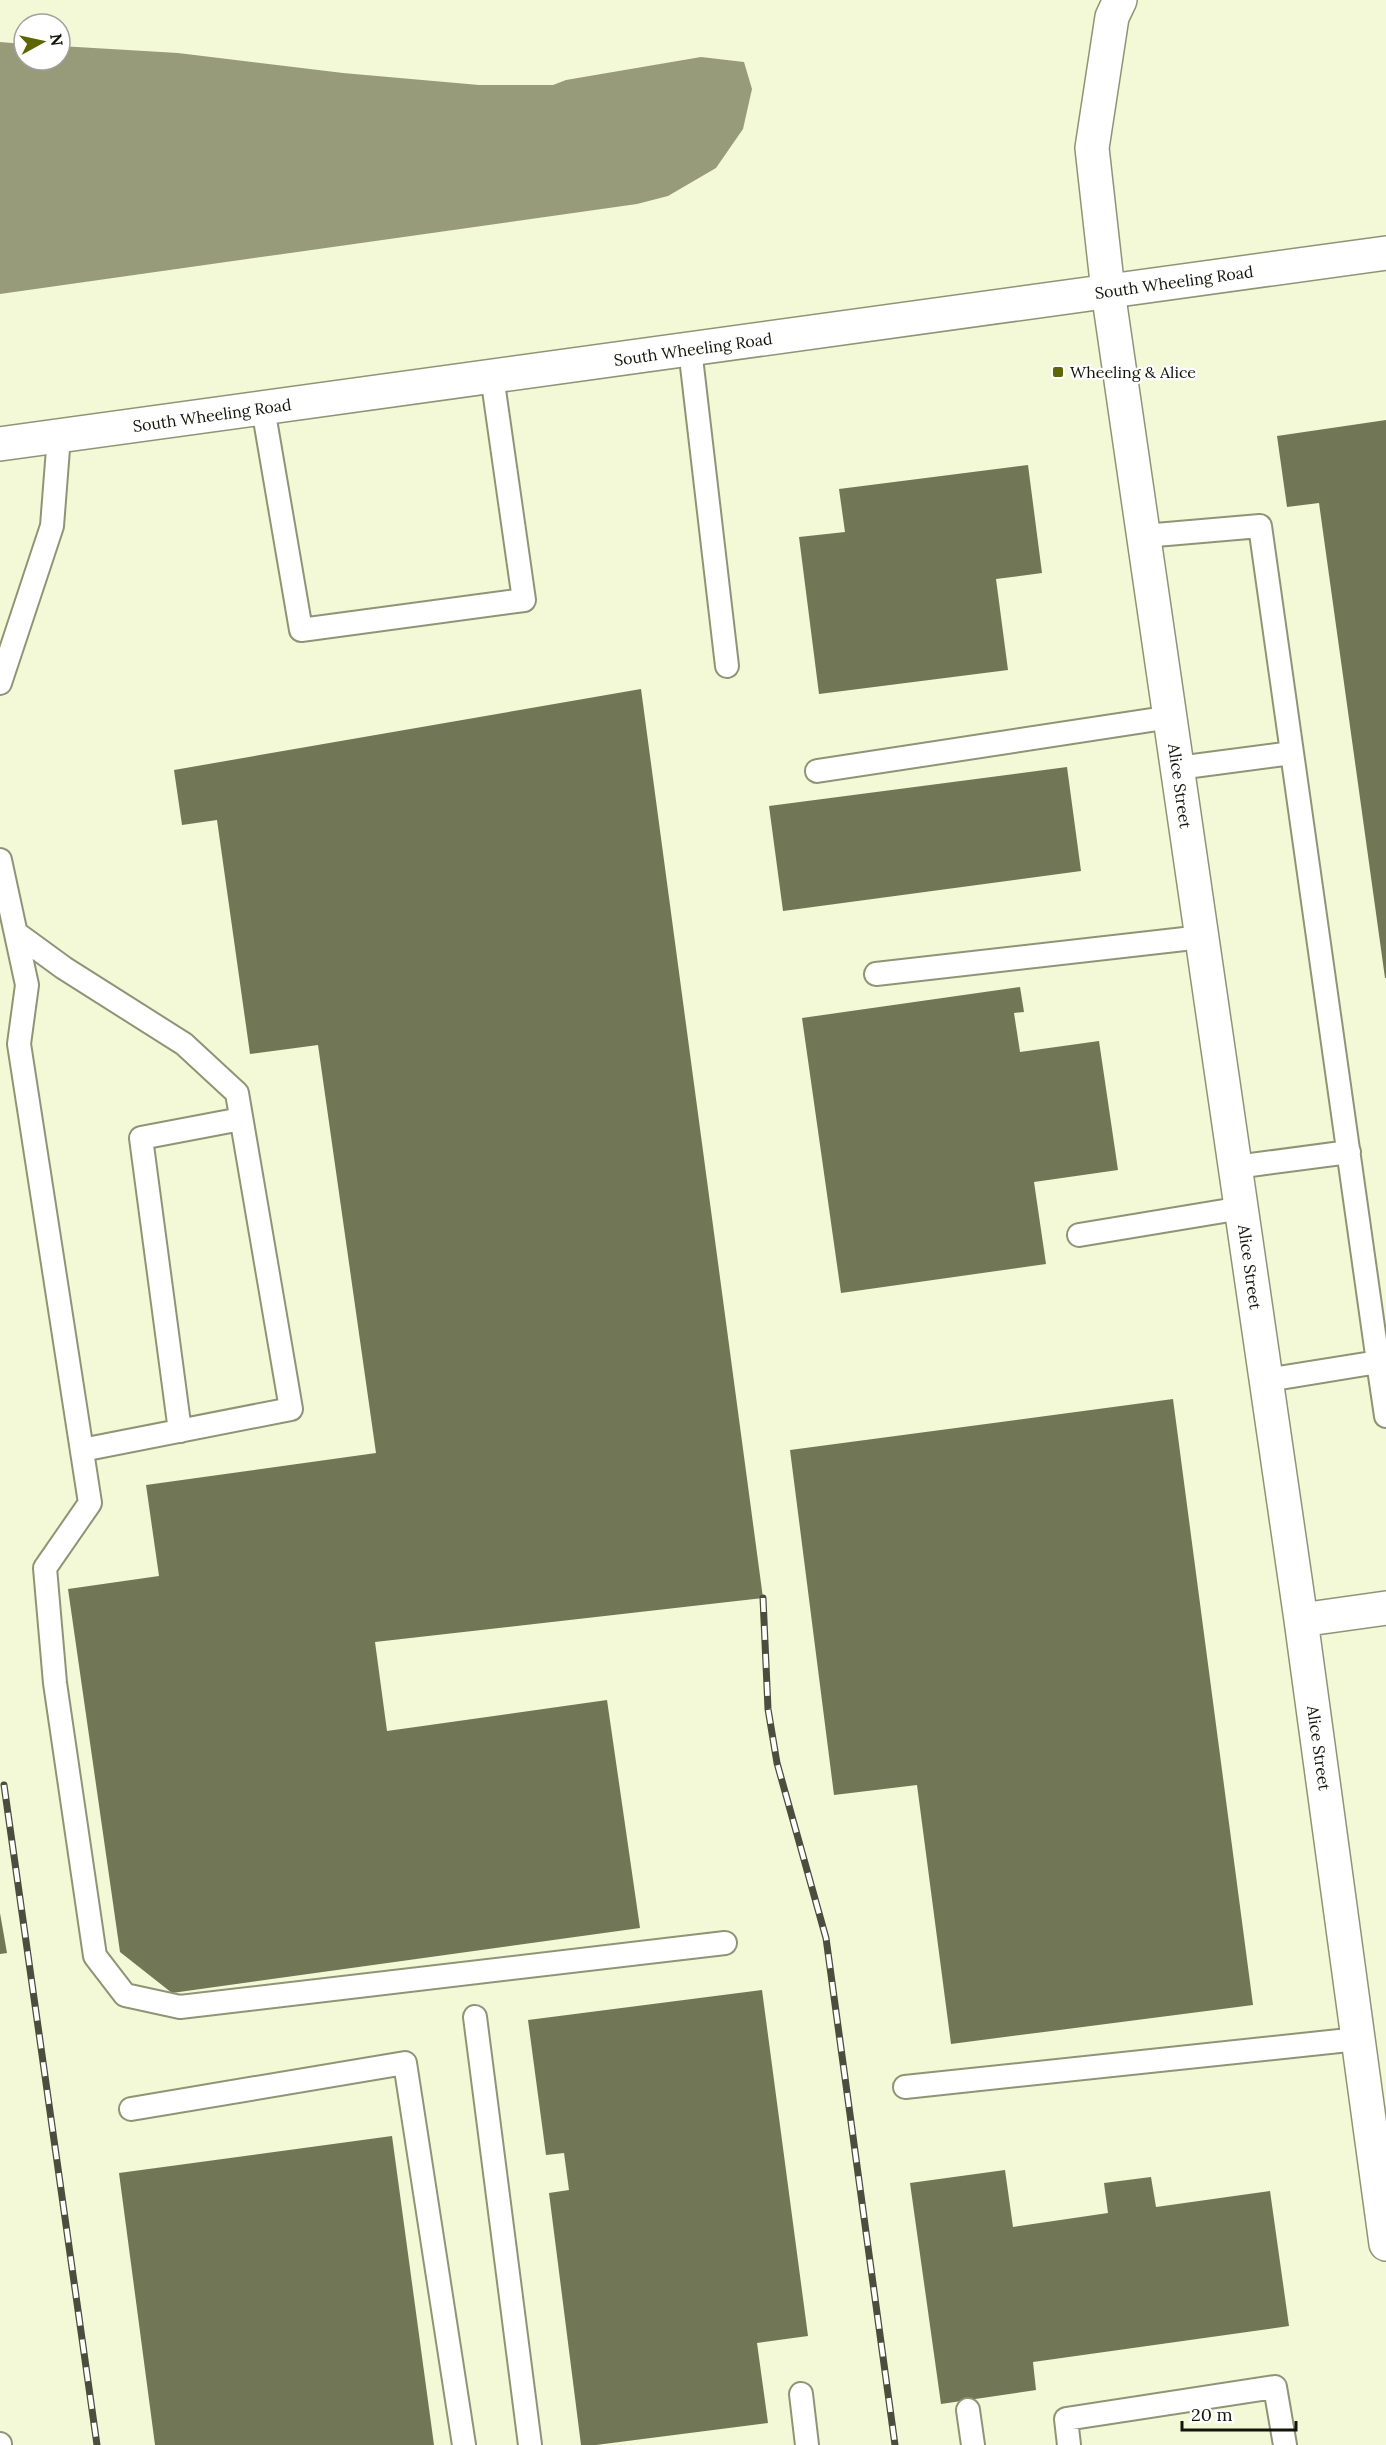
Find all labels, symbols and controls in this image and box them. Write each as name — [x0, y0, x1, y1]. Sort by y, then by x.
north arrow — [12, 12, 72, 72]
text: N — [46, 32, 68, 47]
street label: South Wheeling Road — [1093, 261, 1255, 303]
street label: South Wheeling Road — [612, 328, 774, 370]
place label: Wheeling & Alice — [1070, 362, 1196, 382]
marker: Wheeling & Alice — [1051, 365, 1065, 379]
street label: South Wheeling Road — [131, 394, 293, 436]
street label: Alice Street — [1164, 741, 1196, 831]
street label: Alice Street — [1234, 1222, 1266, 1312]
street label: Alice Street — [1303, 1703, 1335, 1793]
scale bar — [1182, 2394, 1296, 2432]
text: 20 m — [1191, 2403, 1233, 2426]

